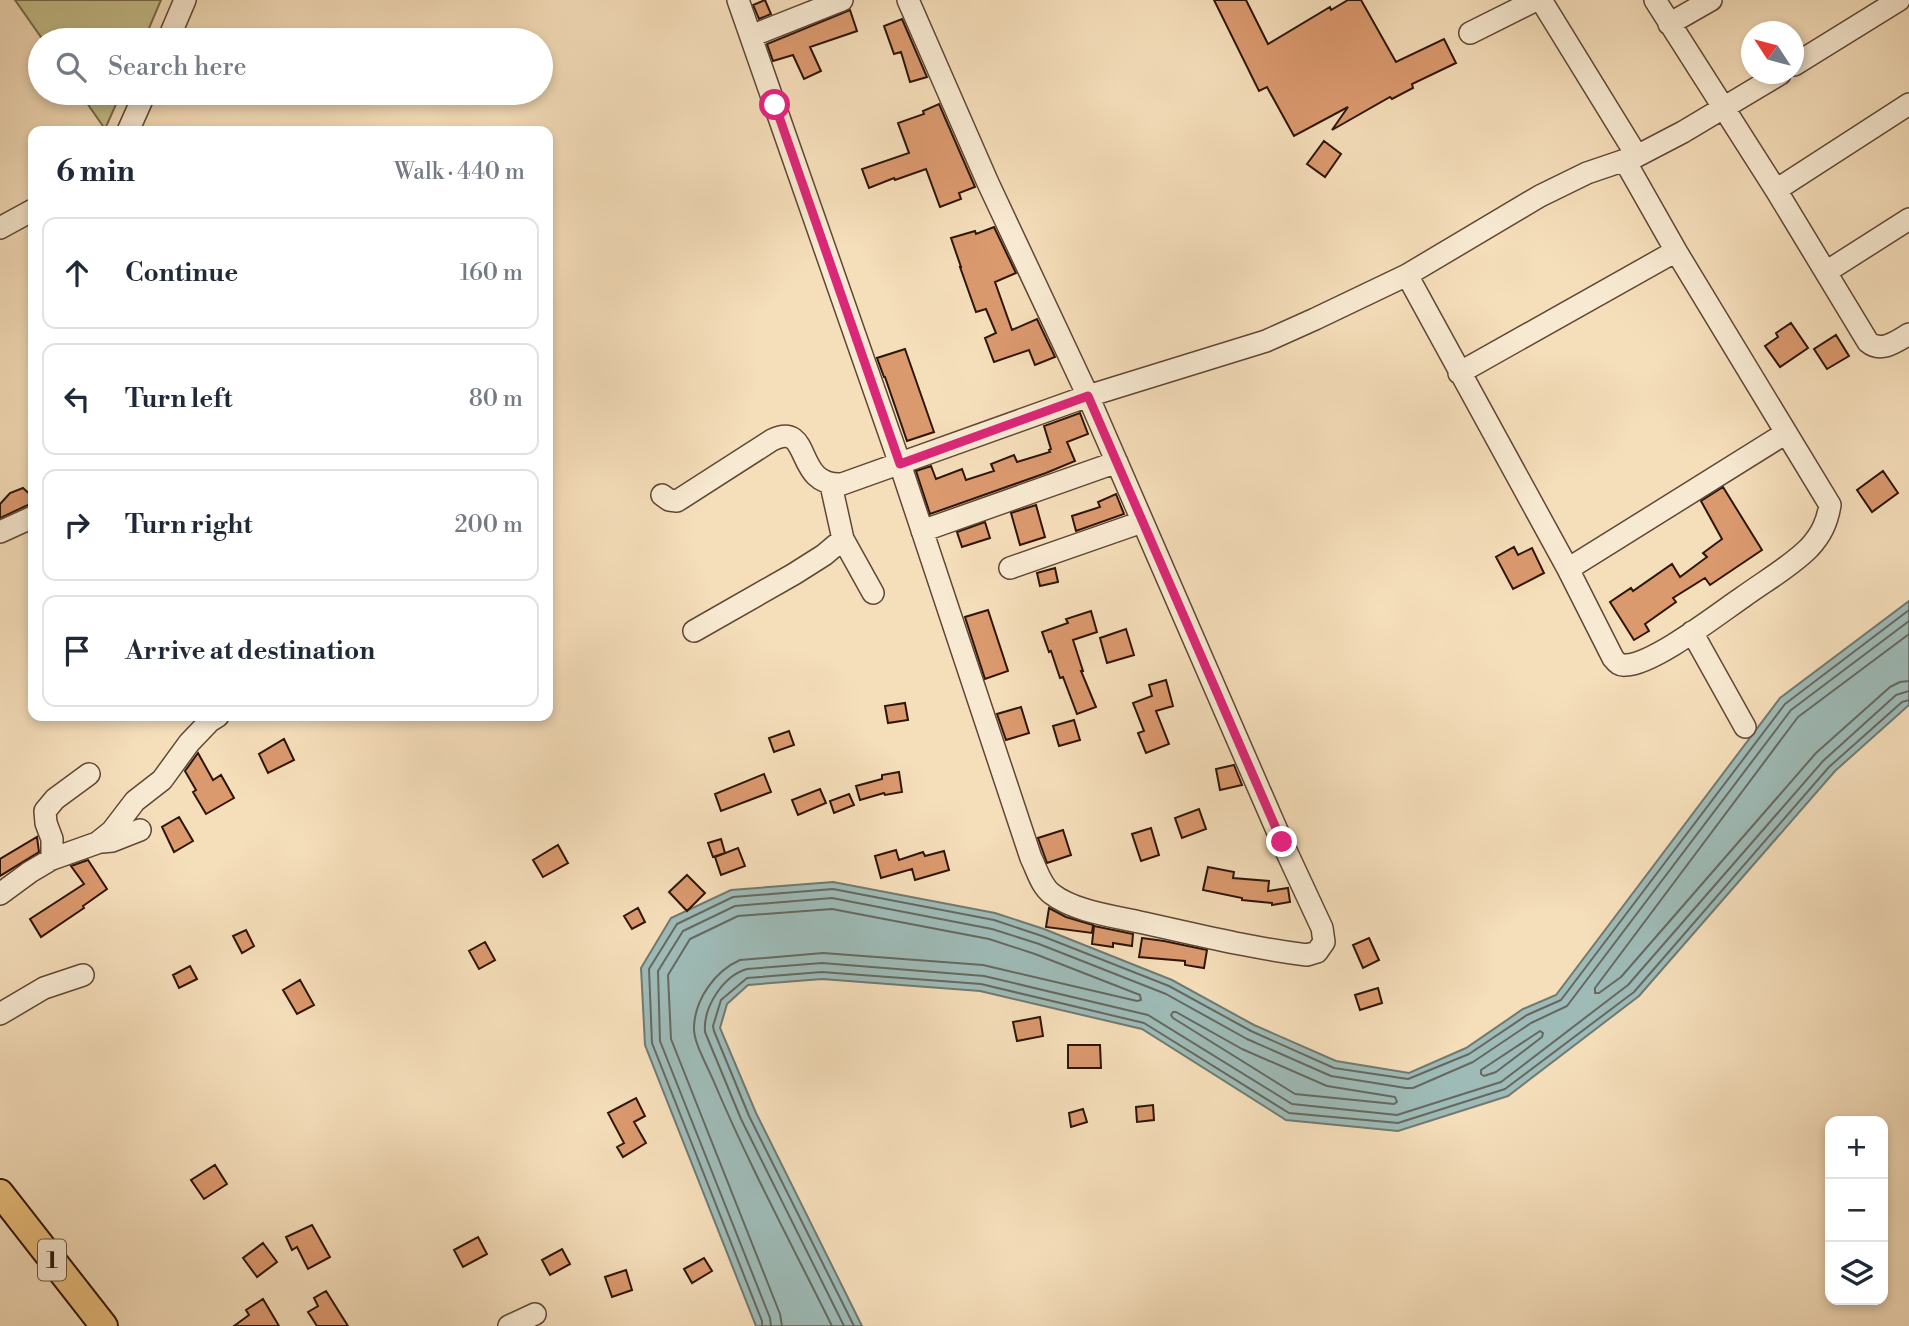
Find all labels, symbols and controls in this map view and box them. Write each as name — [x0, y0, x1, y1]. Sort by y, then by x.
north arrow — [1741, 21, 1804, 84]
search box — [28, 28, 553, 105]
icon: search — [52, 48, 90, 86]
text: Search here — [108, 51, 247, 83]
route start — [759, 89, 790, 120]
text: 6 min — [56, 153, 135, 191]
text: Walk · 440 m — [394, 158, 525, 186]
icon: ahead — [58, 254, 96, 292]
text: Continue — [125, 257, 238, 289]
text: 160 m — [460, 259, 523, 287]
icon: left — [58, 380, 96, 418]
text: Turn left — [125, 383, 233, 415]
text: 80 m — [469, 385, 523, 413]
icon: right — [58, 506, 96, 544]
text: Turn right — [125, 509, 253, 541]
text: 200 m — [455, 511, 523, 539]
icon: arrive — [58, 632, 96, 670]
text: Arrive at destination — [125, 635, 375, 667]
route end — [1266, 826, 1297, 857]
map controls — [1825, 1116, 1888, 1305]
button: + — [1825, 1116, 1888, 1179]
button: − — [1825, 1179, 1888, 1242]
road number: 1 — [38, 1240, 66, 1280]
button: layers — [1825, 1242, 1888, 1305]

